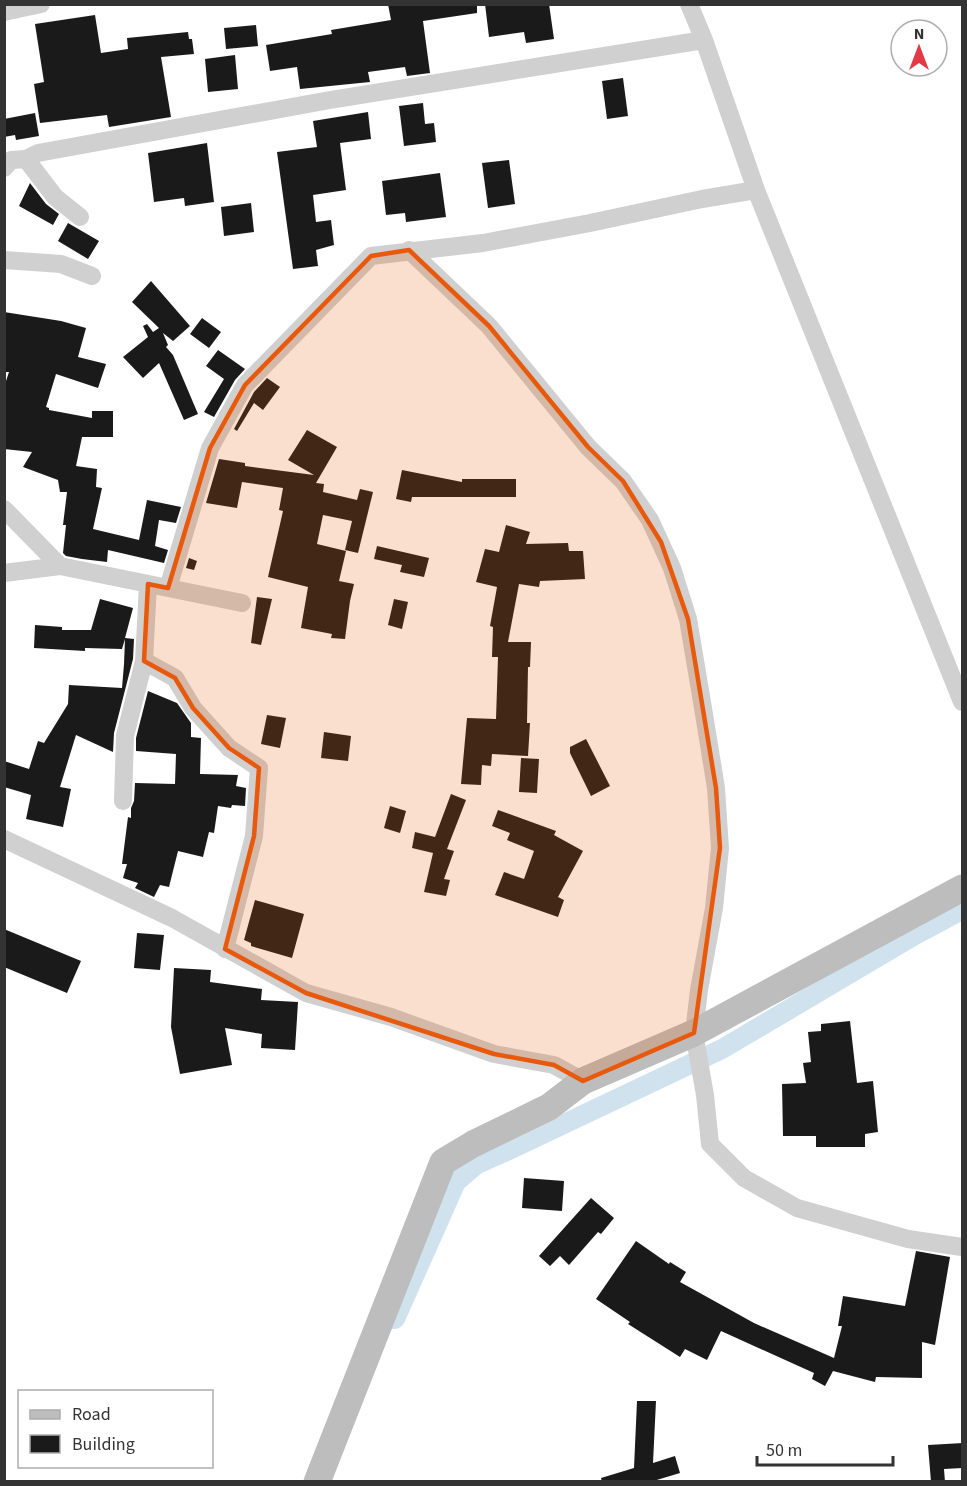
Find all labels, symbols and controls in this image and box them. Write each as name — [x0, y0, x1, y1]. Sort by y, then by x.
north arrow — [889, 18, 949, 78]
text: N — [914, 23, 924, 45]
legend — [18, 1390, 213, 1468]
text: Road — [72, 1402, 111, 1427]
scale bar — [757, 1429, 894, 1467]
text: Building — [72, 1432, 135, 1457]
text: 50 m — [766, 1438, 802, 1463]

